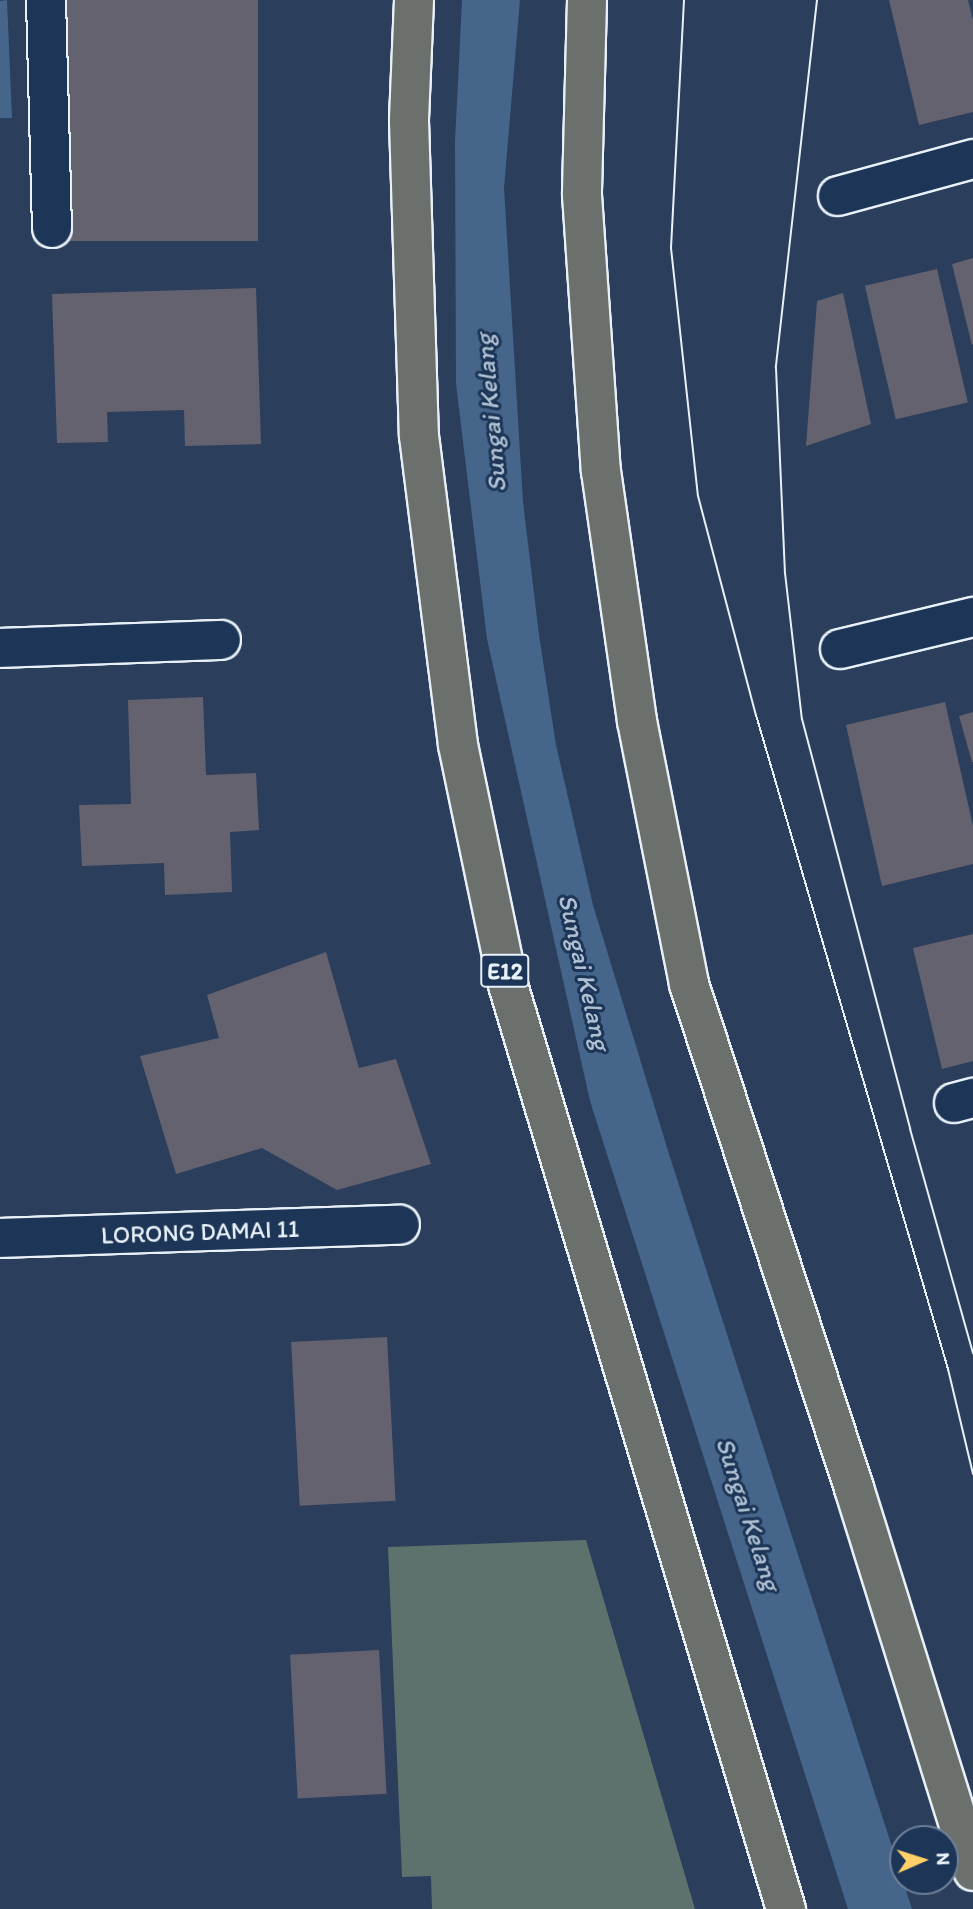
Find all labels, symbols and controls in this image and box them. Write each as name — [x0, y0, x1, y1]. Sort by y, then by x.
water label: Sungai Kelang — [469, 333, 513, 493]
water label: Sungai Kelang — [551, 891, 617, 1053]
road number: E12 — [479, 952, 531, 990]
street label: LORONG DAMAI 11 — [99, 1214, 301, 1250]
water label: Sungai Kelang — [709, 1434, 787, 1594]
north arrow — [889, 1825, 959, 1895]
text: N — [932, 1852, 955, 1866]

